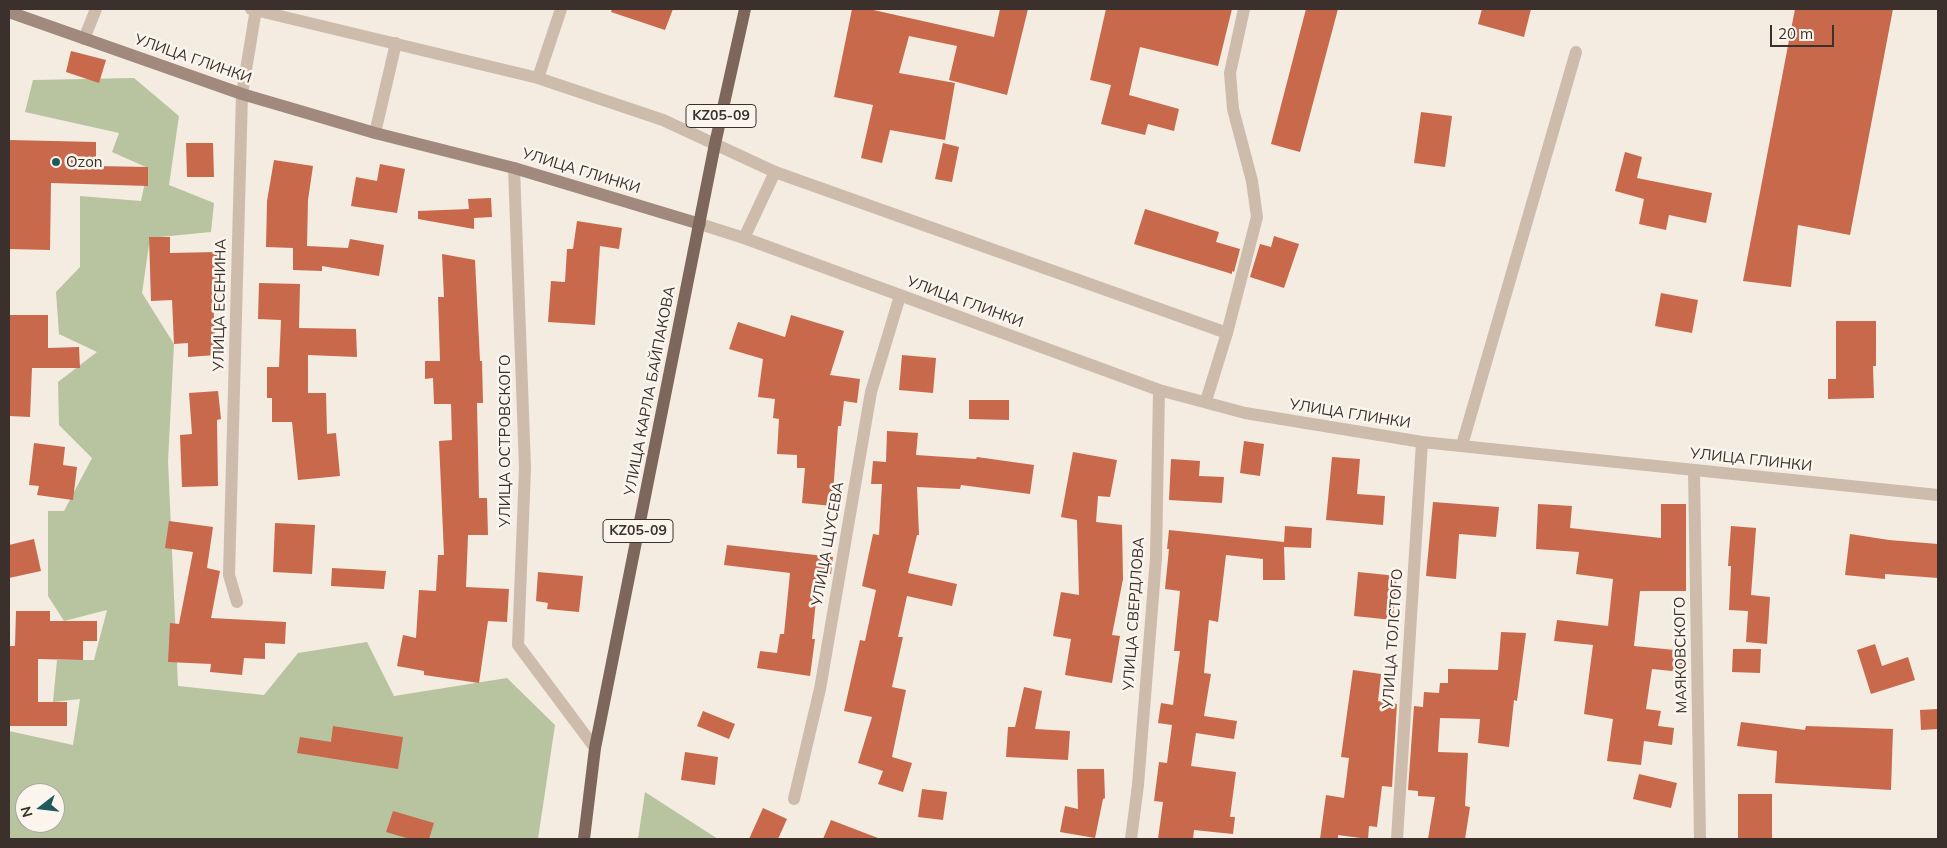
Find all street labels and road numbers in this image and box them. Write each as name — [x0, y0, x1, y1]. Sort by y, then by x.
street label: УЛИЦА ГЛИНКИ — [132, 31, 254, 87]
road number: KZ05-09 — [686, 104, 756, 128]
street label: УЛИЦА ГЛИНКИ — [520, 144, 642, 198]
street label: УЛИЦА ЕСЕНИНА — [210, 239, 230, 371]
street label: УЛИЦА ГЛИНКИ — [904, 273, 1026, 331]
street label: УЛИЦА КАРЛА БАЙПАКОВА — [621, 285, 679, 497]
street label: УЛИЦА ОСТРОВСКОГО — [496, 354, 514, 528]
street label: УЛИЦА ГЛИНКИ — [1288, 396, 1412, 432]
street label: УЛИЦА ГЛИНКИ — [1689, 445, 1813, 475]
street label: УЛИЦА ЩУСЕВА — [808, 480, 848, 608]
road number: KZ05-09 — [603, 520, 673, 542]
street label: УЛИЦА СВЕРДЛОВА — [1120, 537, 1148, 691]
street label: УЛИЦА ТОЛСТОГО — [1379, 568, 1407, 710]
street label: МАЯКОВСКОГО — [1671, 596, 1691, 714]

